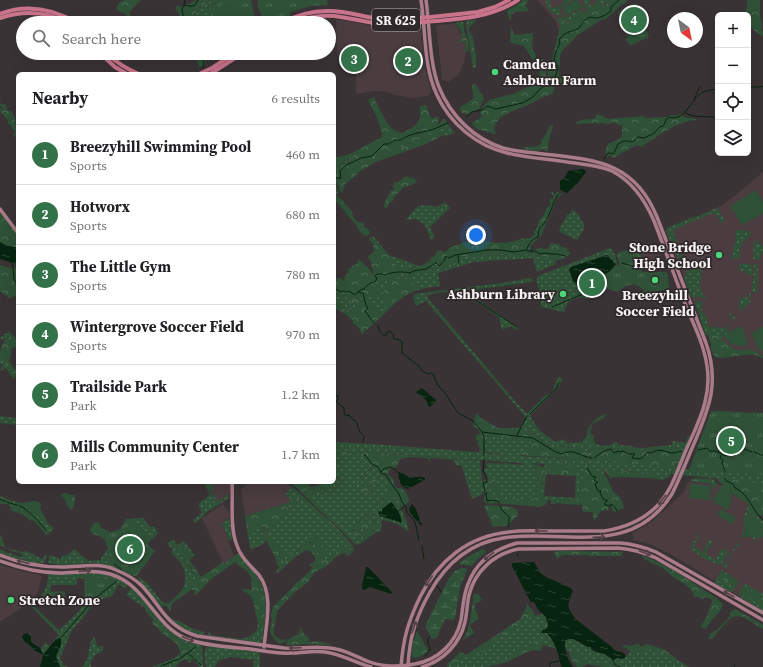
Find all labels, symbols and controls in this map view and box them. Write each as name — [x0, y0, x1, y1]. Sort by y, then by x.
pin: 4 — [621, 5, 647, 35]
road number: SR 625 — [372, 9, 420, 31]
north arrow — [667, 12, 703, 48]
map controls — [715, 12, 751, 156]
button: + — [715, 12, 751, 48]
search box — [16, 16, 336, 60]
icon: search — [30, 27, 52, 49]
text: Search here — [62, 28, 141, 49]
pin: 3 — [341, 44, 367, 74]
pin: 2 — [395, 46, 421, 76]
button: − — [715, 48, 751, 84]
place label: Camden Ashburn Farm — [503, 54, 597, 90]
marker: Camden Ashburn Farm — [490, 67, 500, 77]
button: locate — [715, 84, 751, 120]
text: Nearby — [32, 86, 88, 110]
text: 6 results — [272, 90, 320, 107]
button: layers — [715, 120, 751, 156]
text: Breezyhill Swimming Pool — [70, 136, 251, 157]
text: 1 — [41, 146, 49, 163]
text: 460 m — [286, 146, 320, 163]
text: Sports — [70, 157, 107, 174]
text: Hotworx — [70, 196, 130, 217]
text: 2 — [41, 206, 49, 223]
text: 680 m — [286, 206, 320, 223]
text: Sports — [70, 217, 107, 234]
your location — [466, 225, 486, 245]
place label: Stone Bridge High School — [629, 237, 711, 273]
marker: Stone Bridge High School — [714, 250, 724, 260]
text: The Little Gym — [70, 256, 171, 277]
text: 3 — [41, 266, 49, 283]
text: 780 m — [286, 266, 320, 283]
pin: 1 — [579, 268, 605, 298]
marker: Breezyhill Soccer Field — [650, 275, 660, 285]
text: Sports — [70, 277, 107, 294]
place label: Ashburn Library — [447, 284, 556, 304]
place label: Breezyhill Soccer Field — [616, 285, 695, 321]
marker: Ashburn Library — [558, 289, 568, 299]
text: Wintergrove Soccer Field — [70, 316, 244, 337]
text: 4 — [41, 326, 49, 343]
text: 970 m — [286, 326, 320, 343]
text: Sports — [70, 337, 107, 354]
text: Trailside Park — [70, 376, 167, 397]
text: 5 — [41, 386, 49, 403]
text: 1.2 km — [281, 386, 320, 403]
text: Park — [70, 397, 97, 414]
pin: 5 — [718, 426, 744, 456]
text: Mills Community Center — [70, 436, 239, 457]
text: 6 — [41, 446, 49, 463]
text: 1.7 km — [281, 446, 320, 463]
text: Park — [70, 457, 97, 474]
one-way arrow — [657, 495, 666, 505]
one-way arrow — [535, 527, 548, 535]
one-way arrow — [592, 533, 605, 540]
pin: 6 — [117, 534, 143, 564]
one-way arrow — [638, 550, 650, 558]
one-way arrow — [483, 552, 494, 560]
one-way arrow — [17, 558, 30, 566]
one-way arrow — [78, 568, 91, 575]
one-way arrow — [425, 576, 433, 587]
one-way arrow — [723, 589, 735, 597]
place label: Stretch Zone — [19, 590, 100, 610]
marker: Stretch Zone — [6, 595, 16, 605]
one-way arrow — [411, 621, 419, 633]
one-way arrow — [182, 635, 194, 643]
one-way arrow — [289, 644, 302, 652]

